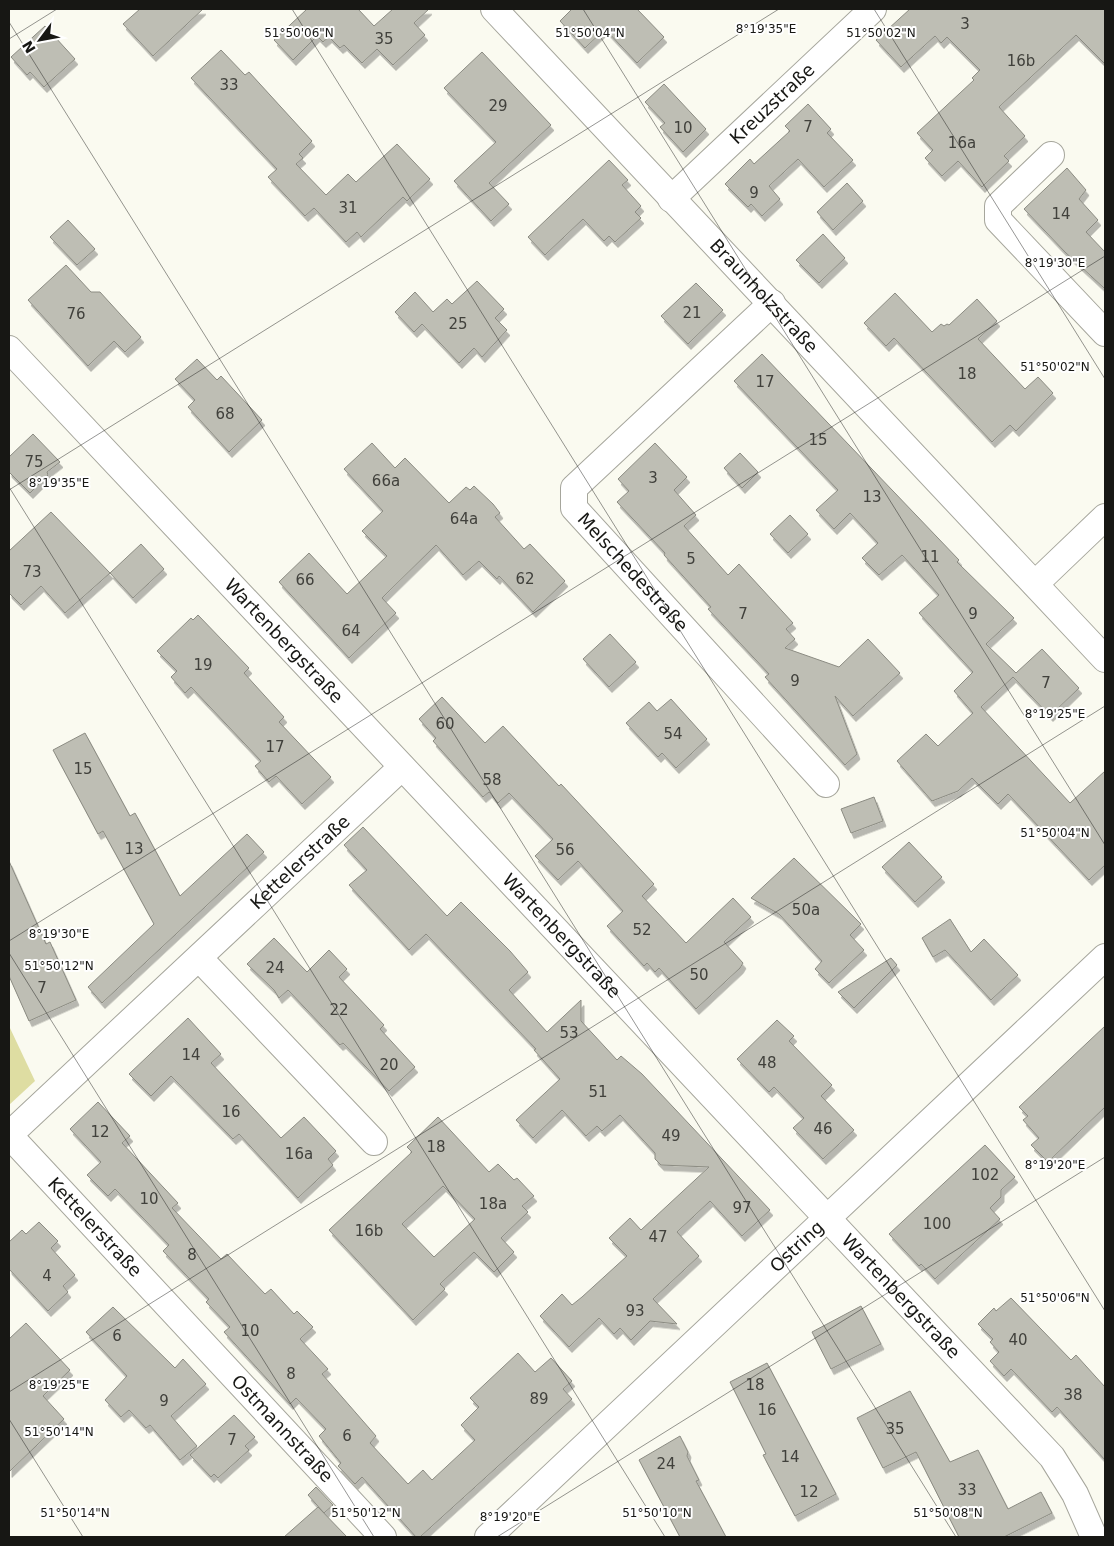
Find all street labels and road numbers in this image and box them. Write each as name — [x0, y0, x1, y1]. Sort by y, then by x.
street label: Kreuzstraße — [725, 59, 818, 148]
street label: Braunholzstraße — [706, 235, 823, 357]
street label: Melschedestraße — [574, 508, 692, 636]
street label: Wartenbergstraße — [221, 574, 348, 707]
street label: Kettelerstraße — [246, 811, 354, 913]
street label: Wartenbergstraße — [498, 869, 625, 1002]
street label: Kettelerstraße — [44, 1173, 146, 1281]
street label: Ostring — [765, 1216, 828, 1276]
street label: Wartenbergstraße — [838, 1229, 965, 1363]
street label: Ostmannstraße — [227, 1370, 338, 1486]

